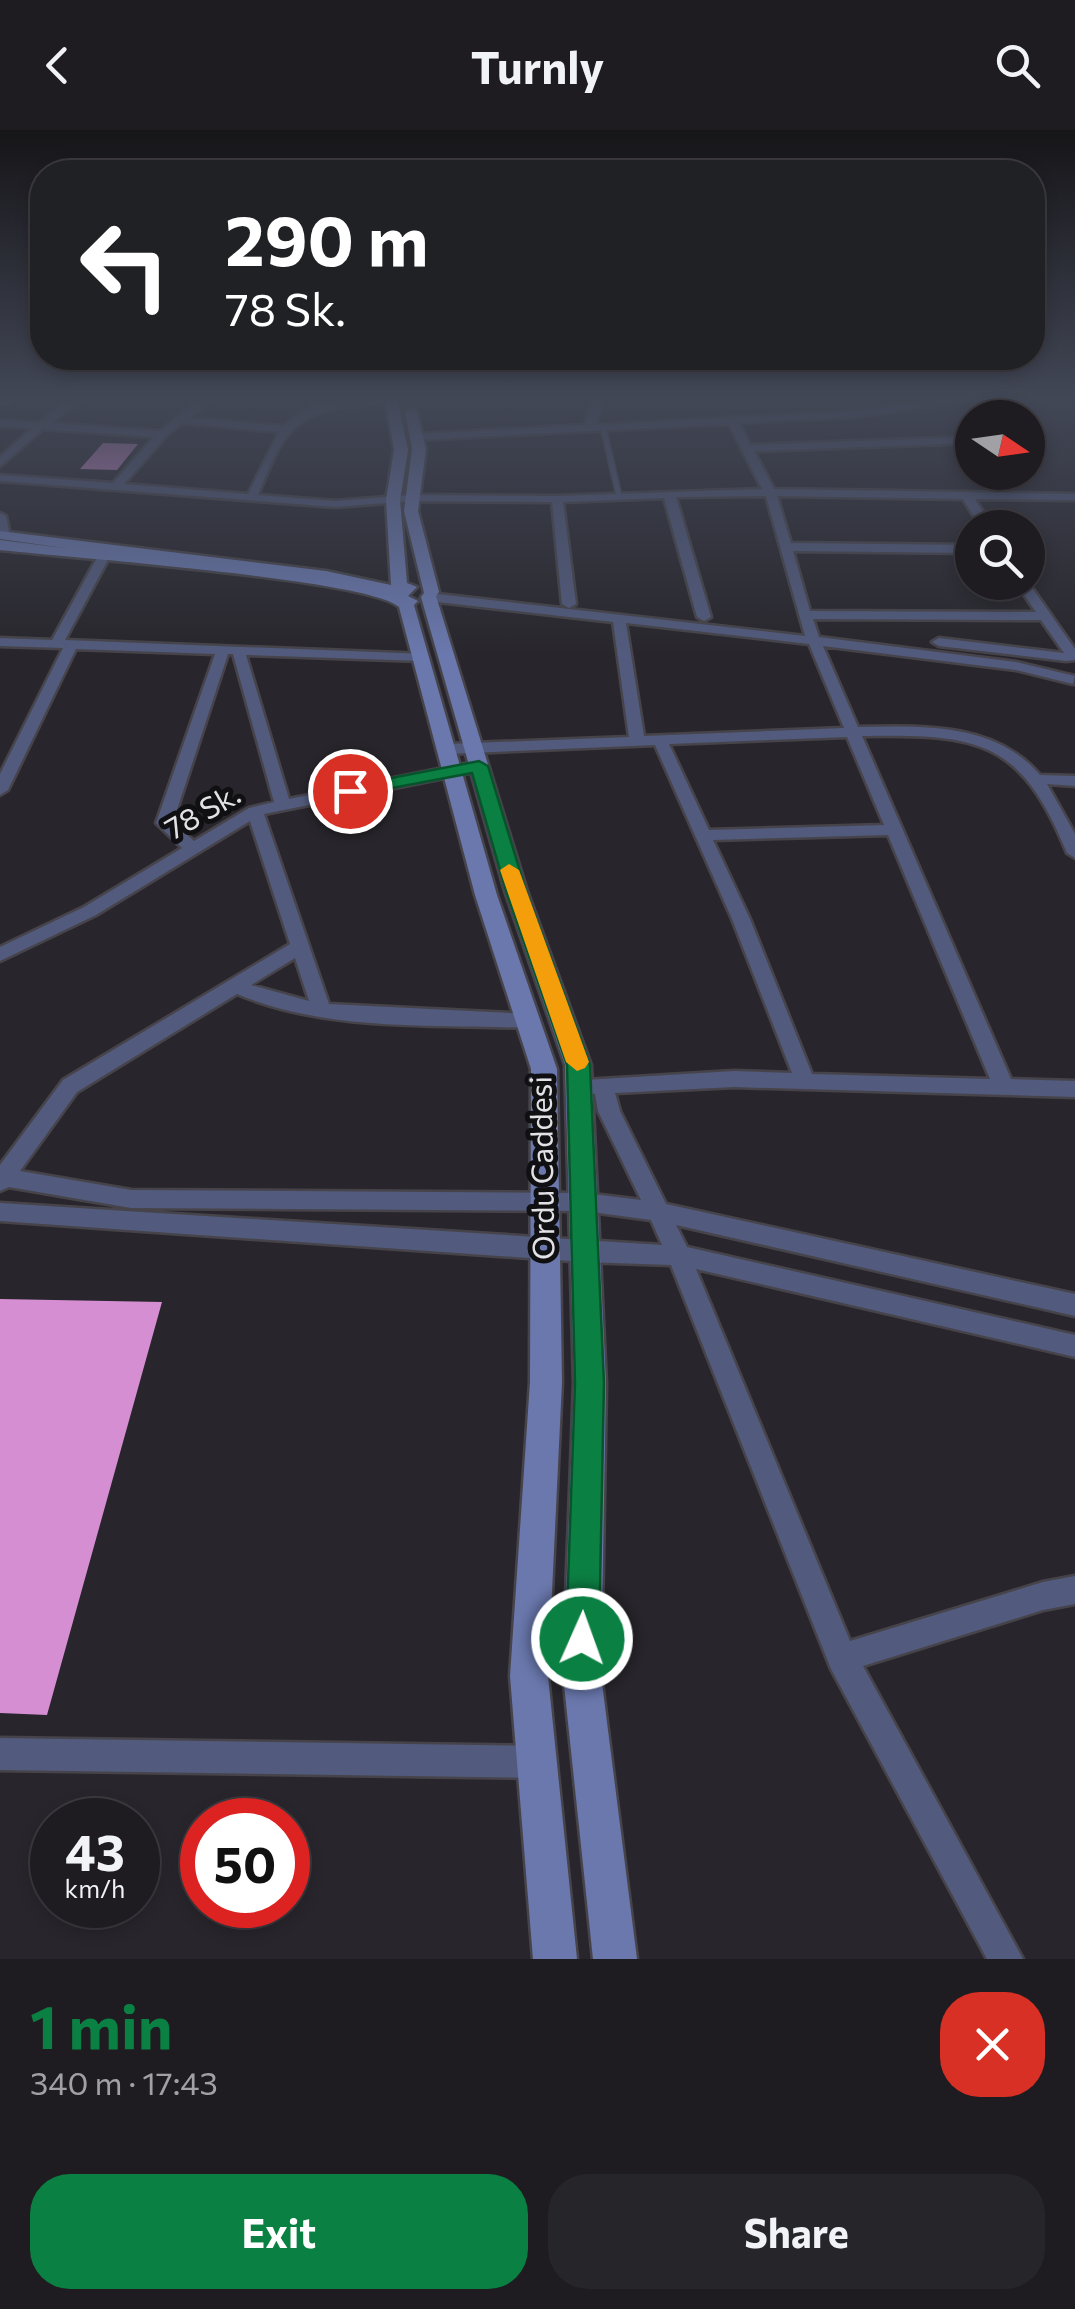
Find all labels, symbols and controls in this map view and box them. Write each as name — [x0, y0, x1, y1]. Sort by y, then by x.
icon: back — [30, 38, 85, 93]
text: Turnly — [471, 38, 604, 93]
icon: search — [990, 38, 1045, 93]
text: 290 m — [225, 195, 429, 280]
icon: left — [60, 200, 190, 330]
text: 78 Sk. — [225, 280, 346, 335]
north arrow — [955, 400, 1045, 490]
map controls — [955, 400, 1045, 600]
button: search — [955, 510, 1045, 600]
pin — [308, 749, 393, 834]
icon: arrive — [323, 764, 378, 819]
street label: 78 Sk. — [158, 774, 246, 846]
street label: Ordu Caddesi — [520, 1076, 561, 1260]
position arrow — [530, 1587, 634, 1691]
speed limit sign: 50 — [180, 1798, 310, 1928]
text: 43 — [65, 1820, 125, 1881]
text: km/h — [65, 1873, 125, 1903]
text: 1 min — [30, 1988, 172, 2061]
button: close — [940, 1992, 1045, 2097]
text: 340 m · 17:43 — [30, 2062, 218, 2102]
button: Exit — [30, 2174, 528, 2289]
button: Share — [548, 2174, 1045, 2289]

